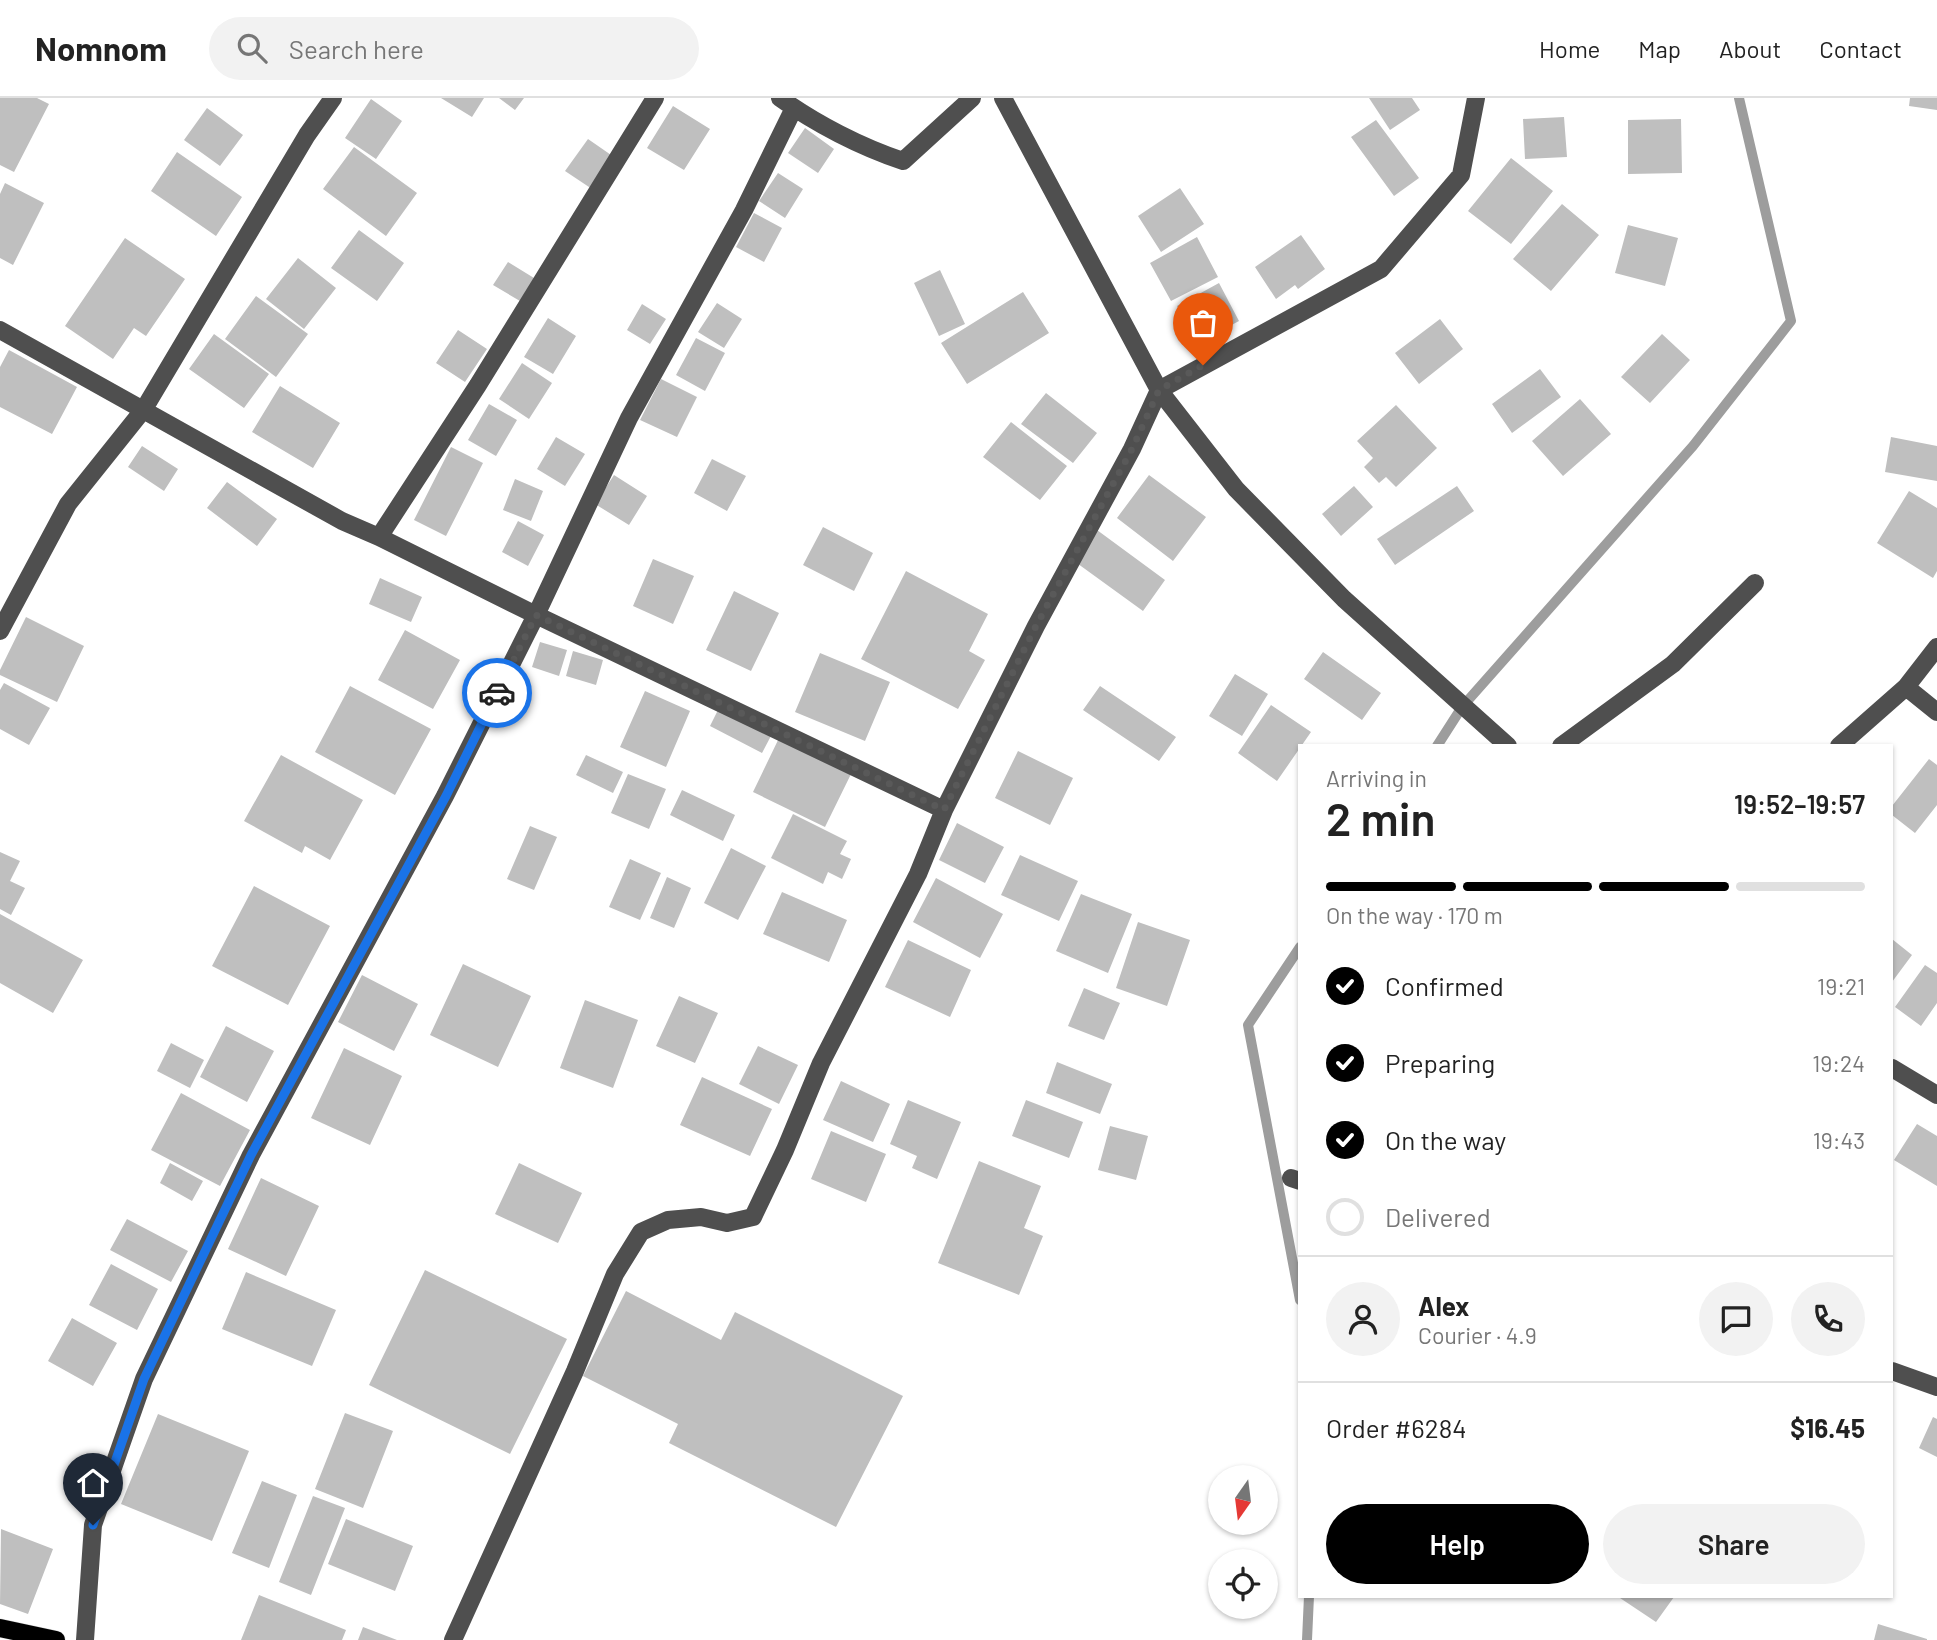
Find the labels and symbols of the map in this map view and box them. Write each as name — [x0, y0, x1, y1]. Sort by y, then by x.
pin — [1173, 293, 1233, 365]
courier — [462, 658, 532, 728]
pin — [63, 1453, 123, 1525]
north arrow — [1208, 1465, 1278, 1535]

